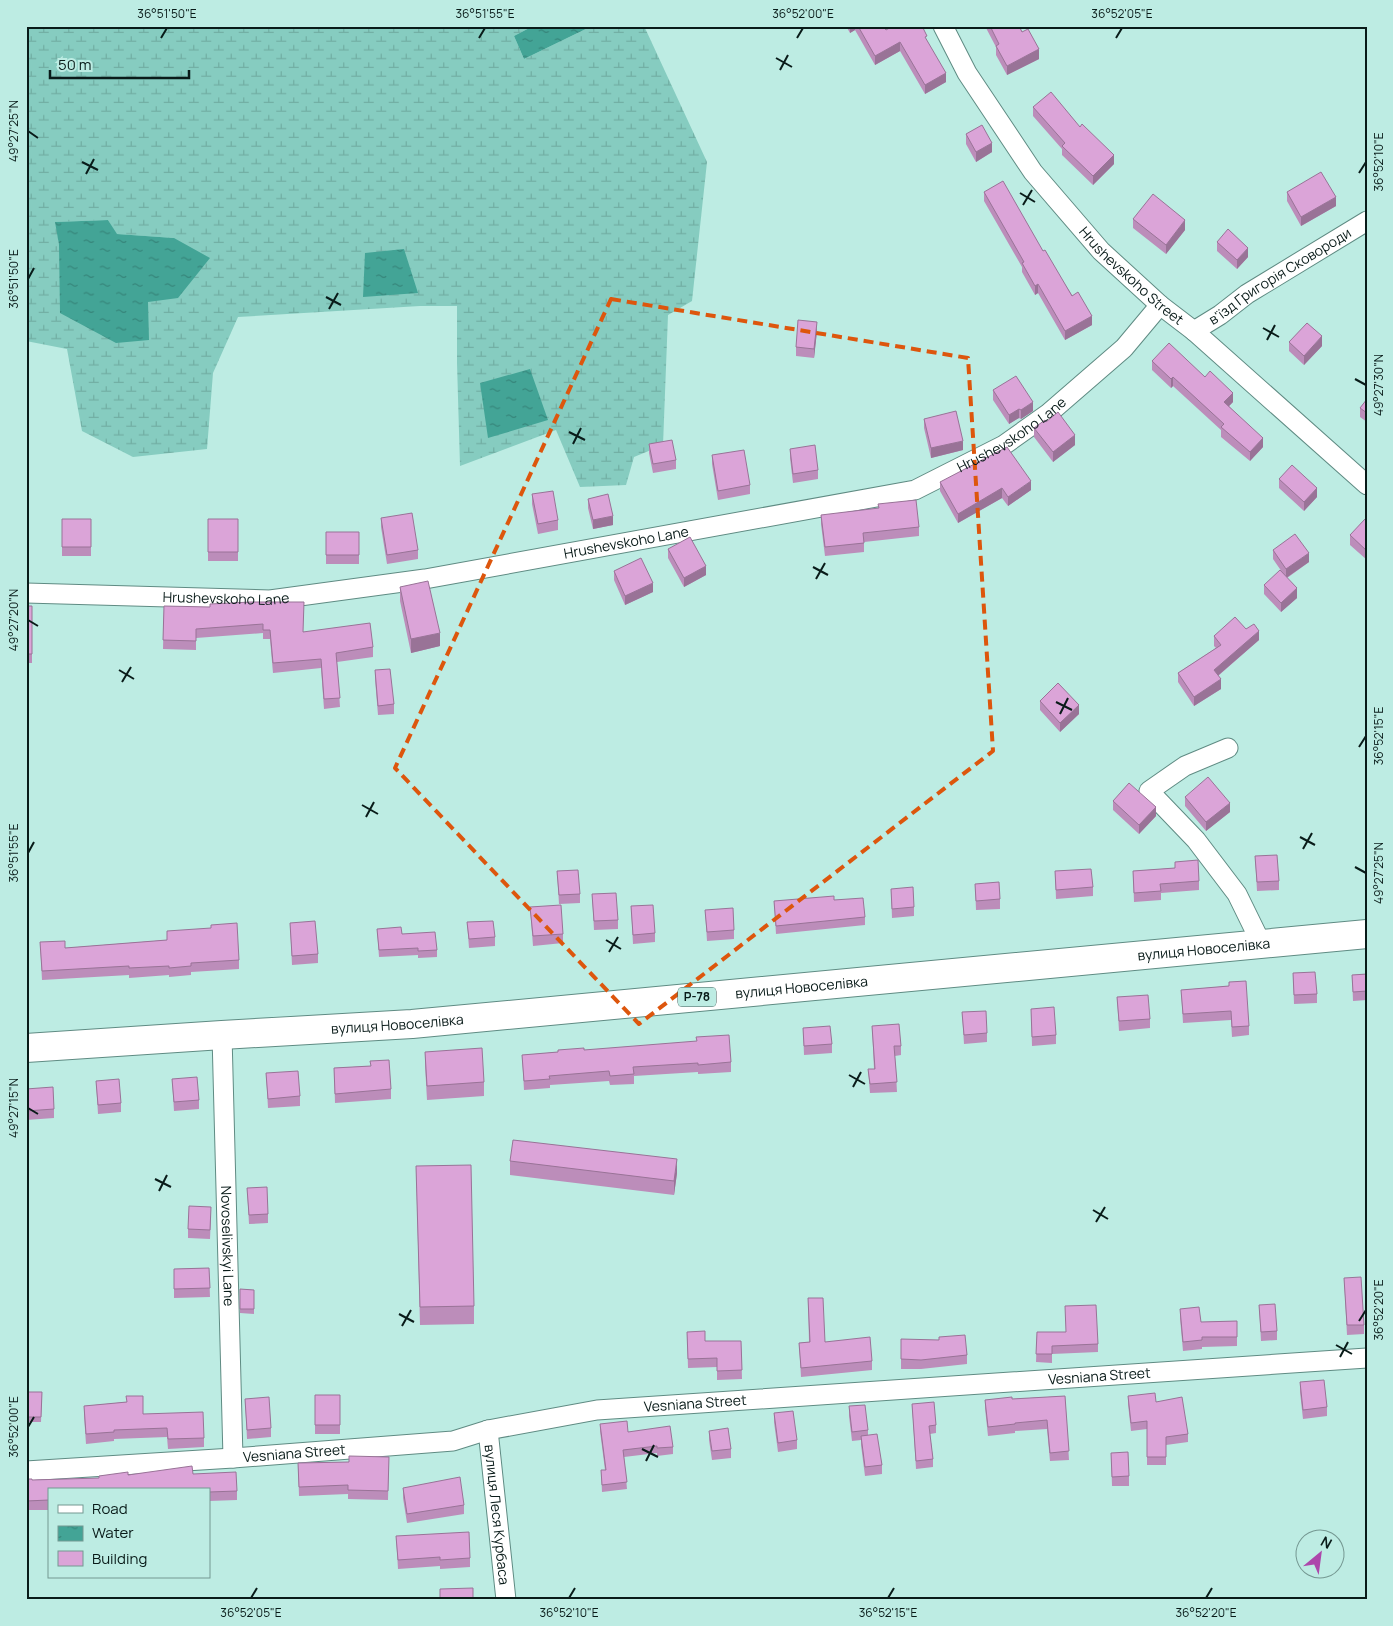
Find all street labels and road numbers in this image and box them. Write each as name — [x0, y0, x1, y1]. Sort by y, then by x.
street label: Hrushevskoho Street — [1075, 222, 1188, 329]
street label: в'їзд Григорія Сковороди — [1205, 223, 1354, 329]
street label: Hrushevskoho Lane — [953, 392, 1070, 476]
street label: Hrushevskoho Lane — [562, 521, 690, 563]
street label: Hrushevskoho Lane — [162, 587, 290, 609]
street label: вулиця Новоселівка — [1137, 933, 1271, 965]
street label: вулиця Новоселівка — [734, 971, 869, 1002]
road number: Р-78 — [678, 988, 716, 1006]
street label: вулиця Новоселівка — [330, 1009, 464, 1038]
street label: Novoselivskyi Lane — [217, 1185, 239, 1307]
street label: Vesniana Street — [1047, 1363, 1151, 1389]
street label: Vesniana Street — [643, 1390, 747, 1416]
street label: Vesniana Street — [242, 1439, 347, 1466]
street label: вулиця Леся Курбаса — [481, 1443, 514, 1586]

